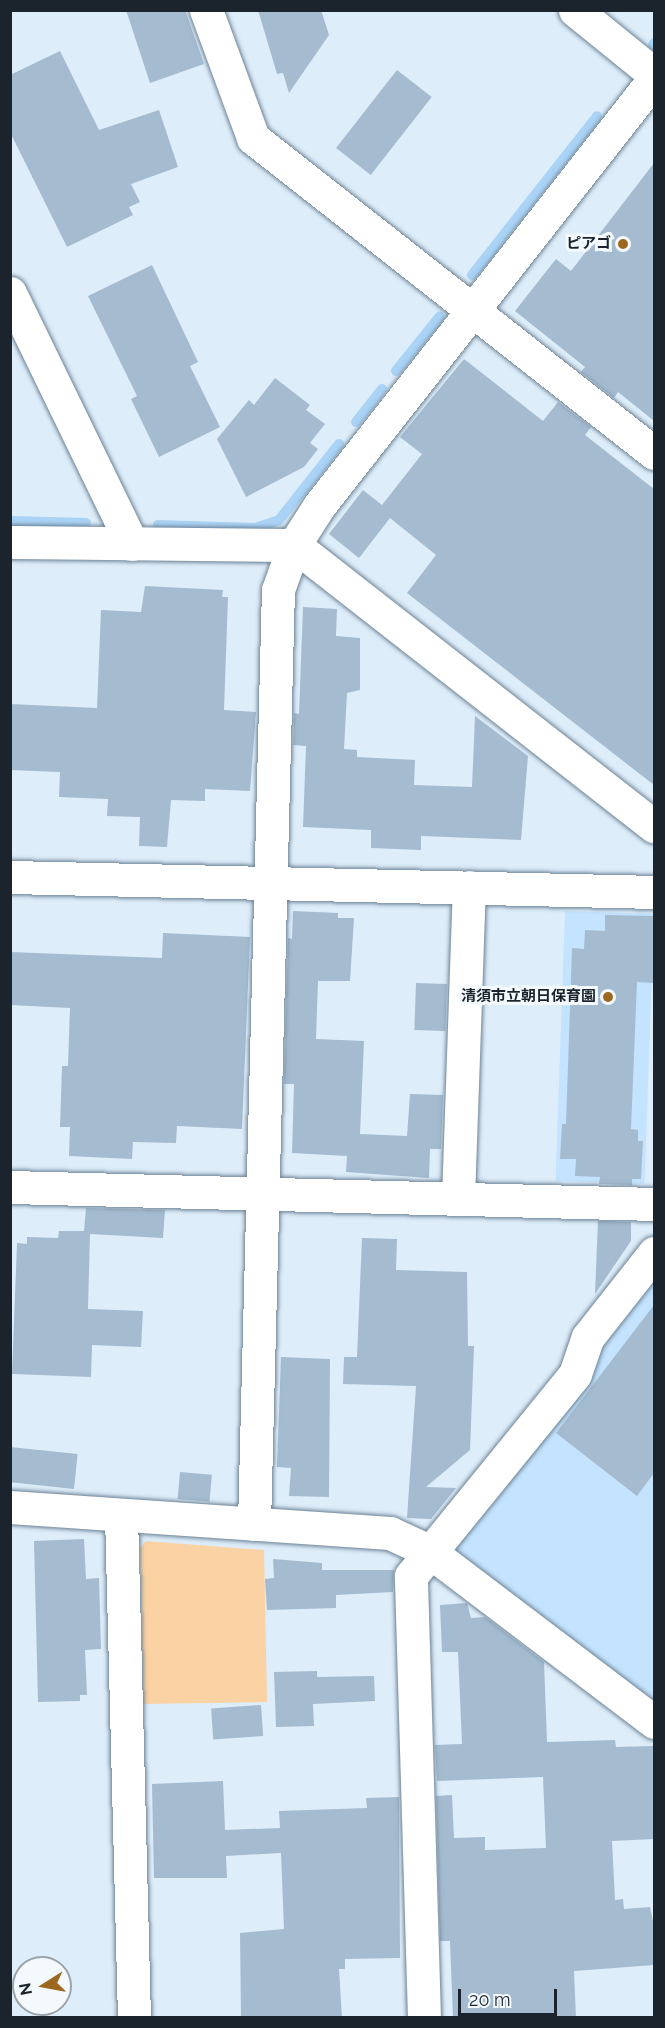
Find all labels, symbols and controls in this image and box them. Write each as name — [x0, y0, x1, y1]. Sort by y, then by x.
place label: ピアゴ — [566, 235, 611, 253]
marker: ピアゴ — [616, 237, 630, 251]
place label: 清須市立朝日保育園 — [461, 988, 596, 1006]
marker: 清須市立朝日保育園 — [601, 990, 615, 1004]
north arrow — [12, 1956, 72, 2016]
scale bar — [461, 1977, 560, 2015]
text: N — [15, 1981, 36, 1997]
text: 20 m — [469, 1989, 511, 2010]

